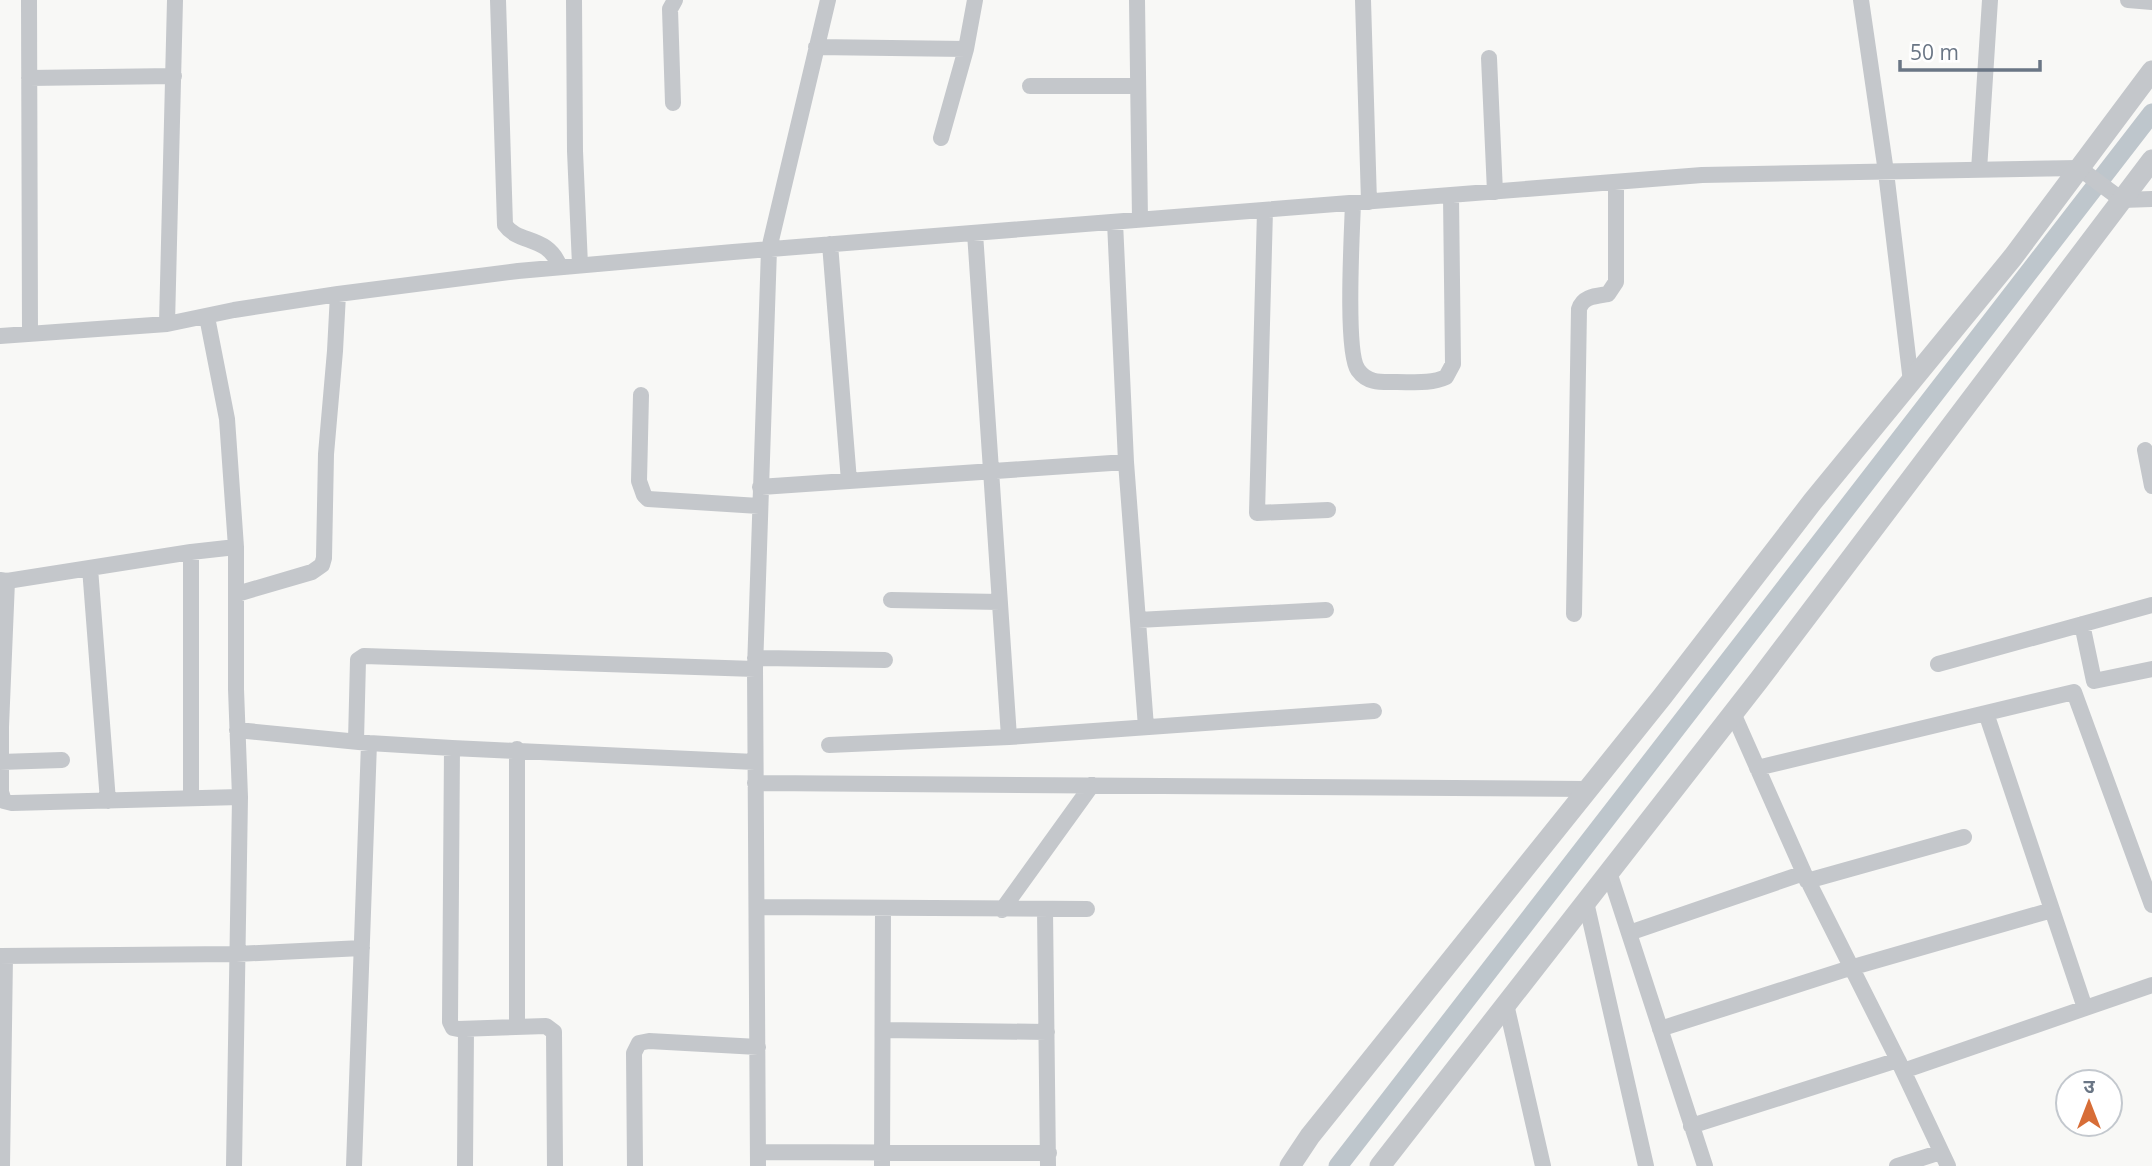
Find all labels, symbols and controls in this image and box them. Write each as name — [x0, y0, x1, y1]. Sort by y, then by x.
scale bar — [1900, 28, 2040, 72]
text: 50 m — [1910, 38, 1959, 66]
north arrow — [2054, 1068, 2124, 1138]
text: उ — [2083, 1073, 2095, 1099]

